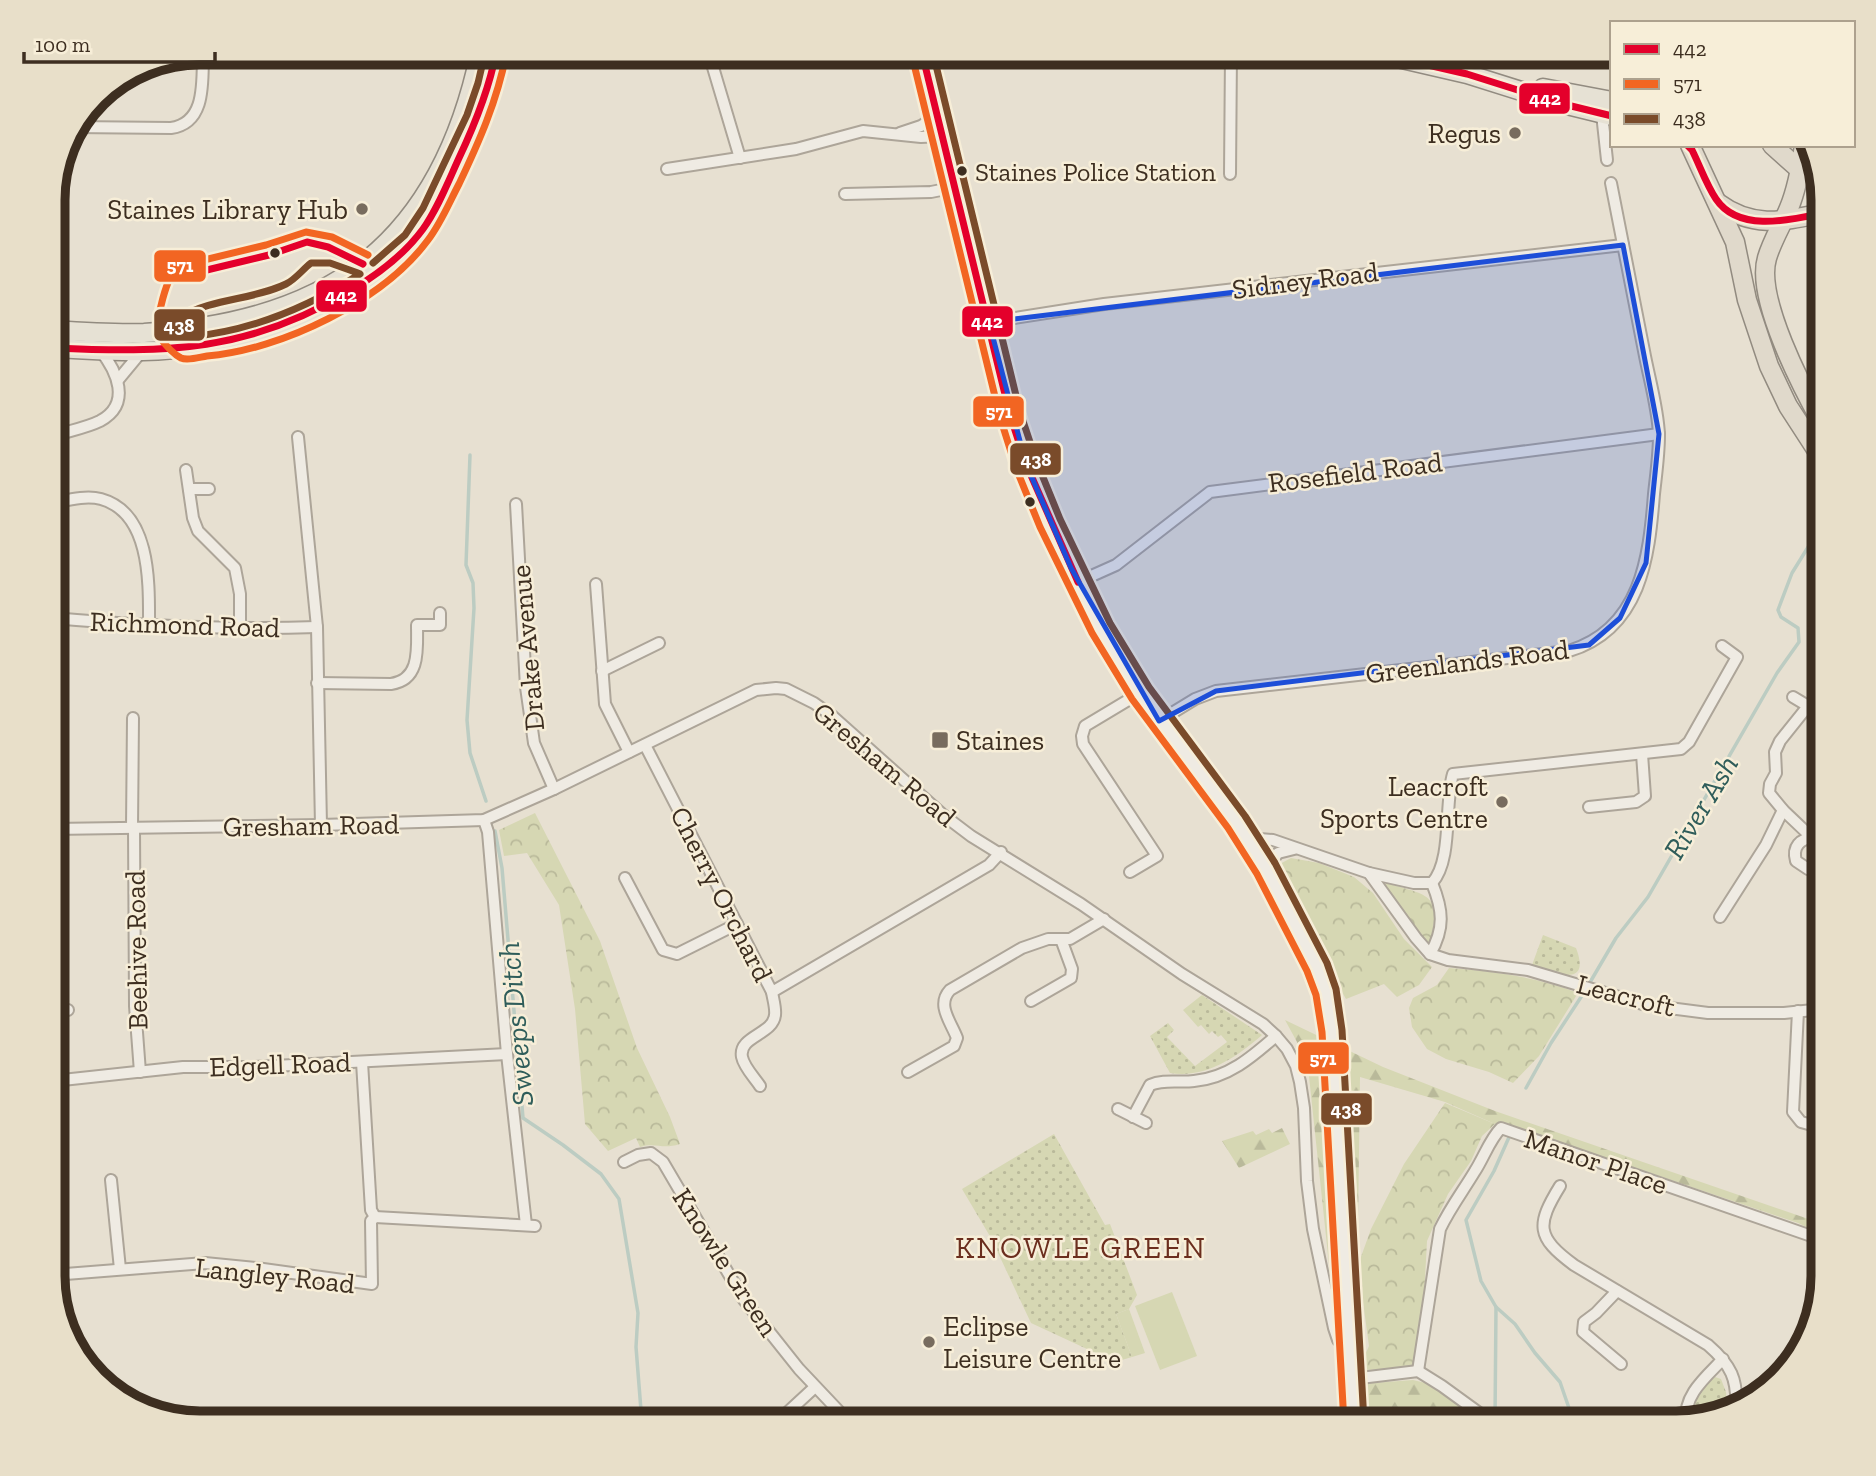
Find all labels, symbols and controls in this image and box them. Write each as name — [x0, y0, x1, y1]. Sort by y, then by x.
scale bar — [24, 21, 215, 65]
legend — [1610, 21, 1855, 147]
text: 100 m — [35, 32, 90, 57]
text: 442 — [1673, 36, 1706, 61]
text: 571 — [1673, 71, 1702, 96]
line badge: 442 — [1518, 82, 1571, 115]
text: 442 — [1529, 87, 1561, 110]
text: 438 — [1673, 106, 1706, 131]
place label: Regus — [1428, 117, 1501, 150]
marker: Regus — [1507, 125, 1523, 141]
place label: Staines Police Station — [975, 156, 1216, 188]
marker: Staines Police Station — [955, 164, 969, 178]
place label: Staines Library Hub — [107, 193, 348, 226]
marker: Staines Library Hub — [354, 201, 370, 217]
unlabelled marker — [268, 246, 282, 260]
line badge: 571 — [153, 249, 207, 283]
text: 571 — [167, 254, 194, 277]
street label: Sidney Road — [1230, 255, 1380, 306]
line badge: 442 — [315, 279, 368, 313]
text: 442 — [325, 284, 357, 307]
line badge: 442 — [961, 305, 1014, 338]
line badge: 438 — [153, 308, 206, 342]
text: 442 — [971, 310, 1003, 333]
text: 438 — [163, 314, 195, 337]
line badge: 571 — [972, 395, 1025, 428]
text: 571 — [986, 400, 1013, 423]
line badge: 438 — [1009, 442, 1062, 476]
street label: Rosefield Road — [1266, 445, 1444, 500]
text: 438 — [1020, 448, 1052, 471]
unlabelled marker — [1023, 495, 1037, 509]
street label: Drake Avenue — [504, 564, 551, 732]
street label: Richmond Road — [89, 605, 281, 644]
street label: Greenlands Road — [1363, 633, 1571, 690]
street label: Gresham Road — [806, 695, 963, 834]
place label: Staines — [956, 724, 1044, 757]
marker: Staines — [930, 730, 950, 750]
water label: River Ash — [1656, 748, 1746, 866]
place label: Leacroft Sports Centre — [1320, 770, 1489, 835]
marker: Leacroft Sports Centre — [1494, 794, 1510, 810]
street label: Cherry Orchard — [663, 801, 780, 987]
street label: Gresham Road — [222, 807, 400, 844]
street label: Beehive Road — [119, 870, 154, 1030]
water label: Sweeps Ditch — [491, 940, 541, 1108]
street label: Leacroft — [1573, 967, 1679, 1024]
line badge: 571 — [1297, 1041, 1350, 1075]
street label: Edgell Road — [209, 1046, 351, 1083]
text: 571 — [1310, 1047, 1337, 1070]
line badge: 438 — [1320, 1092, 1373, 1126]
text: 438 — [1330, 1098, 1362, 1121]
street label: Manor Place — [1520, 1122, 1672, 1201]
street label: Knowle Green — [666, 1182, 786, 1342]
district label: KNOWLE GREEN — [955, 1230, 1207, 1266]
street label: Langley Road — [193, 1251, 356, 1300]
place label: Eclipse Leisure Centre — [943, 1310, 1121, 1375]
marker: Eclipse Leisure Centre — [921, 1334, 937, 1350]

